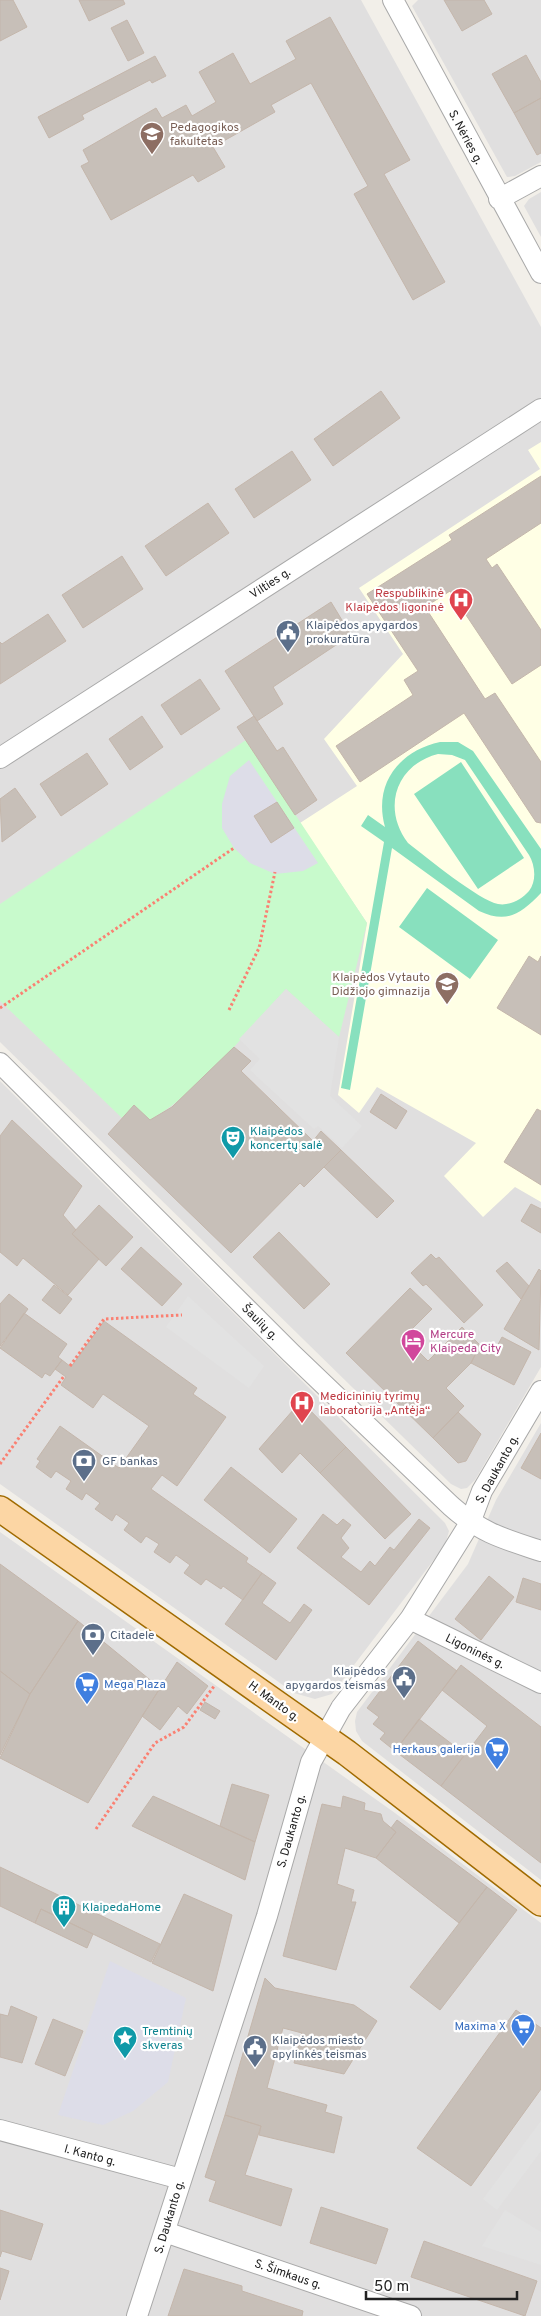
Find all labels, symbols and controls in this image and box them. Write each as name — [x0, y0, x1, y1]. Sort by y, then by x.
street label: S. Nėries g. — [444, 107, 486, 168]
place label: Pedagogikos fakultetas — [170, 120, 239, 150]
school or university icon: Pedagogikos fakultetas — [139, 121, 165, 155]
street label: Vilties g. — [247, 565, 294, 603]
place label: Respublikinė Klaipėdos ligoninė — [345, 586, 444, 616]
hospital icon: Respublikinė Klaipėdos ligoninė — [448, 587, 474, 621]
place label: Klaipėdos apygardos prokuratūra — [306, 618, 418, 648]
public building icon: Klaipėdos apygardos prokuratūra — [275, 619, 301, 653]
place label: Klaipėdos Vytauto Didžiojo gimnazija — [332, 970, 430, 1000]
school or university icon: Klaipėdos Vytauto Didžiojo gimnazija — [434, 971, 460, 1005]
place label: Klaipėdos koncertų salė — [250, 1124, 322, 1154]
theatre icon: Klaipėdos koncertų salė — [220, 1125, 246, 1159]
street label: Šaulių g. — [238, 1301, 281, 1345]
place label: Mercure Klaipeda City — [430, 1327, 501, 1357]
hotel icon: Mercure Klaipeda City — [400, 1328, 426, 1362]
place label: Medicininių tyrimų laboratorija „Antėja“ — [320, 1389, 430, 1419]
hospital icon: Medicininių tyrimų laboratorija „Antėja“ — [289, 1390, 315, 1424]
street label: S. Daukanto g. — [472, 1432, 523, 1507]
bank icon: GF bankas — [71, 1448, 97, 1482]
place label: GF bankas — [102, 1454, 158, 1470]
bank icon: Citadele — [80, 1622, 106, 1656]
place label: Citadele — [110, 1628, 155, 1644]
street label: Ligoninės g. — [442, 1631, 507, 1673]
place label: Klaipėdos apygardos teismas — [285, 1664, 386, 1694]
public building icon: Klaipėdos apygardos teismas — [391, 1665, 417, 1699]
supermarket icon: Mega Plaza — [74, 1671, 100, 1705]
place label: Mega Plaza — [104, 1677, 166, 1693]
street label: H. Manto g. — [245, 1678, 302, 1726]
supermarket icon: Herkaus galerija — [484, 1736, 510, 1770]
place label: Herkaus galerija — [393, 1742, 480, 1758]
street label: S. Daukanto g. — [274, 1792, 310, 1870]
building icon: KlaipedaHome — [51, 1894, 77, 1928]
place label: KlaipedaHome — [82, 1900, 161, 1916]
supermarket icon: Maxima X — [510, 2013, 536, 2047]
place label: Maxima X — [454, 2019, 506, 2035]
place label: Tremtinių skveras — [142, 2024, 193, 2054]
place icon: Tremtinių skveras — [112, 2025, 138, 2059]
place label: Klaipėdos miesto apylinkės teismas — [272, 2033, 367, 2063]
public building icon: Klaipėdos miesto apylinkės teismas — [242, 2034, 268, 2068]
street label: I. Kanto g. — [62, 2141, 118, 2171]
street label: S. Daukanto g. — [151, 2178, 189, 2256]
street label: S. Šimkaus g. — [252, 2256, 324, 2294]
scale bar — [366, 2268, 517, 2300]
text: 50 m — [374, 2278, 409, 2297]

